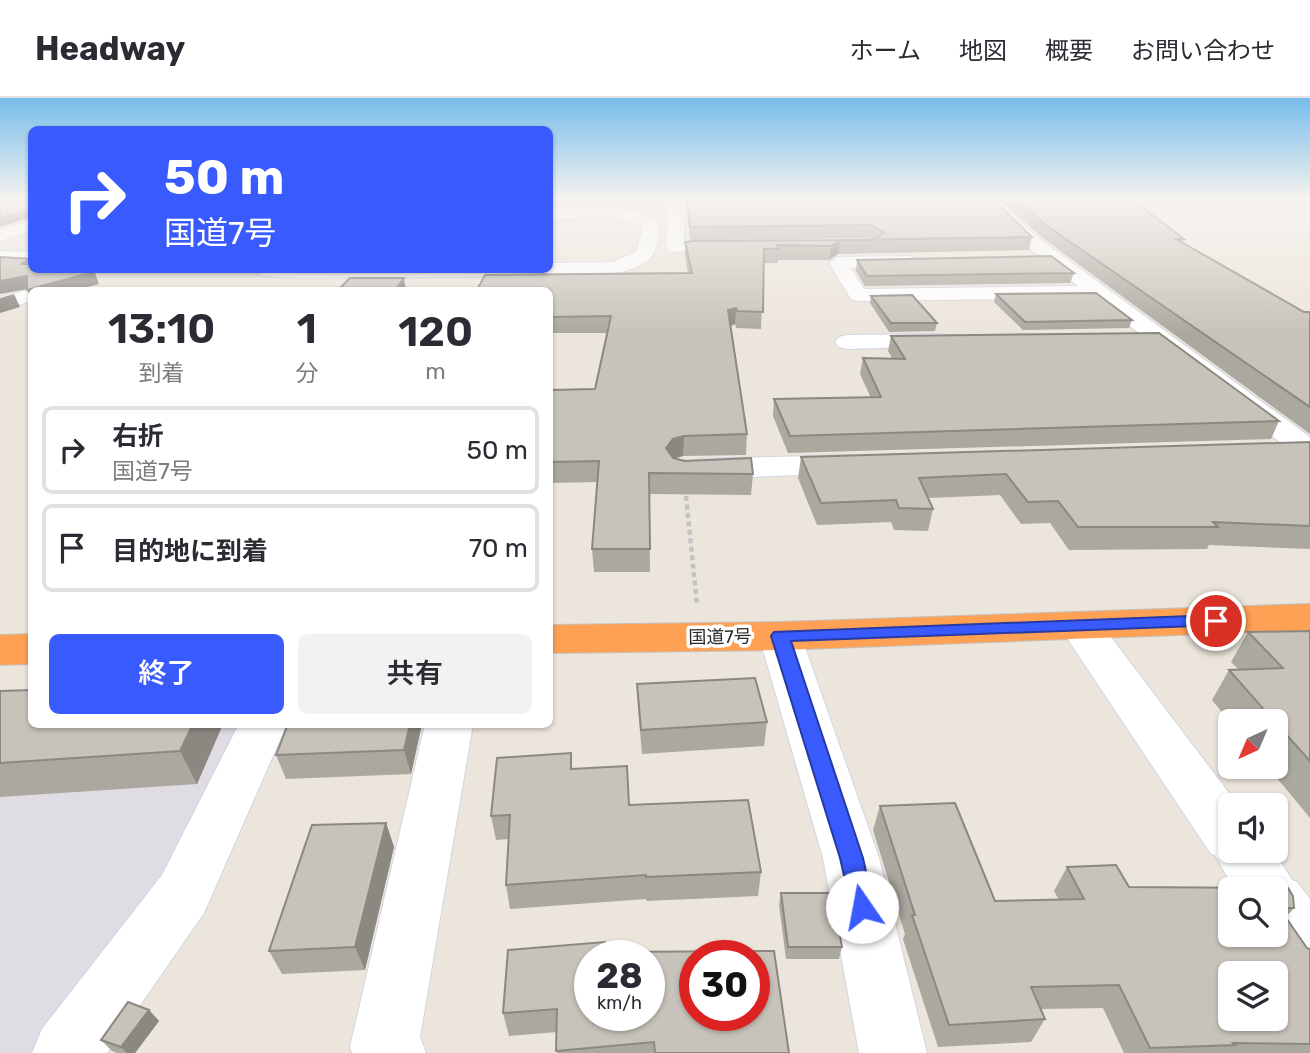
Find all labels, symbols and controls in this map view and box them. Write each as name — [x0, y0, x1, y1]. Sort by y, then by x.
text: Headway — [35, 29, 185, 68]
text: ホーム — [850, 37, 921, 65]
text: 地図 — [959, 37, 1007, 65]
text: 概要 — [1045, 37, 1093, 65]
text: お問い合わせ — [1131, 37, 1275, 65]
text: 50 m — [164, 148, 284, 206]
icon: right — [49, 154, 140, 245]
text: 国道7号 — [164, 214, 276, 252]
text: 13:10 — [108, 304, 215, 354]
text: 1 — [297, 304, 317, 354]
text: 120 — [398, 307, 473, 357]
text: m — [425, 357, 446, 385]
text: 到着 — [139, 359, 185, 387]
text: 分 — [295, 359, 318, 387]
text: 右折 — [112, 421, 164, 452]
icon: right — [53, 431, 91, 469]
text: 50 m — [467, 435, 528, 466]
text: 国道7号 — [112, 457, 193, 485]
icon: arrive — [53, 529, 91, 567]
text: 70 m — [469, 533, 528, 564]
text: 目的地に到着 — [112, 536, 268, 567]
pin — [1186, 591, 1246, 651]
icon: arrive — [1197, 602, 1235, 640]
street label: 国道7号 — [688, 625, 752, 649]
button: 終了 — [49, 634, 284, 714]
button: 共有 — [298, 634, 532, 714]
north arrow — [1218, 709, 1288, 779]
map controls — [1218, 709, 1288, 1031]
button: sound — [1218, 793, 1288, 863]
position arrow — [825, 870, 899, 944]
button: search — [1218, 877, 1288, 947]
speed limit sign: 30 — [679, 940, 770, 1031]
text: 28 — [596, 955, 643, 997]
button: layers — [1218, 961, 1288, 1031]
text: km/h — [597, 992, 642, 1014]

